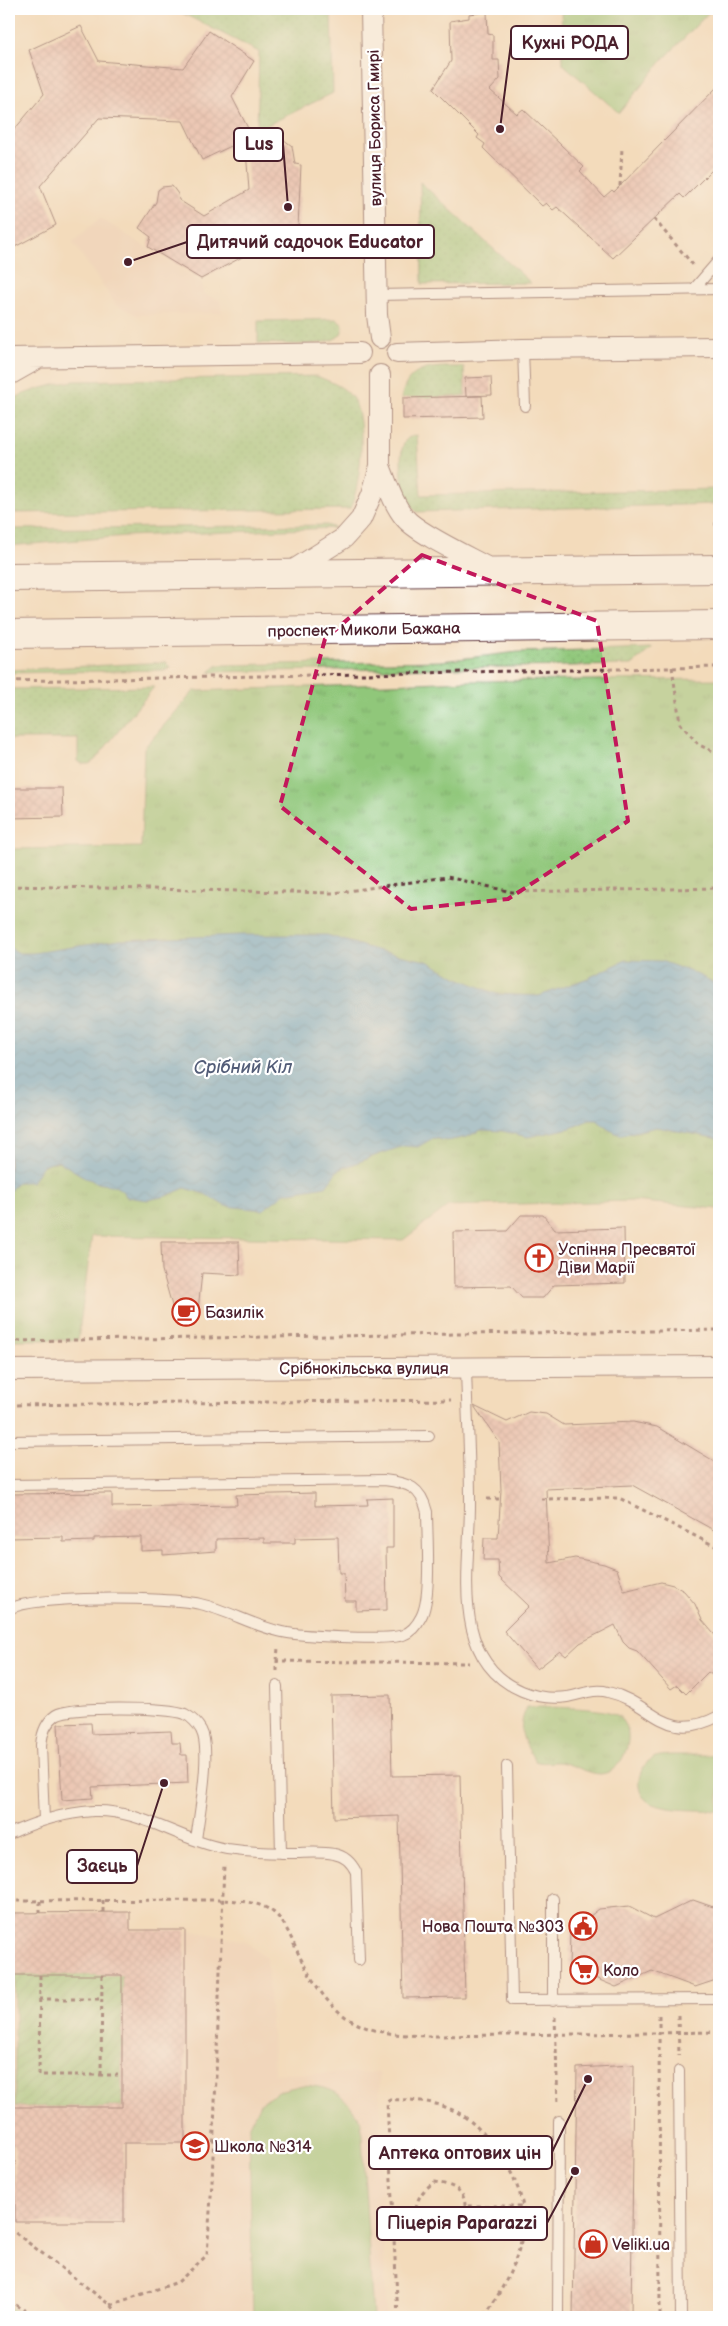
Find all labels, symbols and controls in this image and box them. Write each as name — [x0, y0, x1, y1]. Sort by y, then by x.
callout: Кухні РОДА — [511, 26, 628, 59]
text: Кухні РОДА — [522, 33, 619, 54]
street label: вулиця Бориса Гмирі — [365, 49, 386, 206]
callout: Lus — [234, 128, 283, 161]
text: Lus — [245, 134, 274, 155]
callout: Дитячий садочок Educator — [187, 225, 434, 258]
text: Дитячий садочок Educator — [197, 232, 424, 253]
street label: проспект Миколи Бажана — [267, 619, 461, 642]
water label: Срібний Кіл — [194, 1057, 293, 1078]
place label: Успіння Пресвятої Діви Марії — [558, 1241, 696, 1278]
church icon: Успіння Пресвятої Діви Марії — [524, 1243, 554, 1273]
cafe icon: Базилік — [171, 1297, 201, 1327]
place label: Базилік — [205, 1304, 264, 1323]
street label: Срібнокільська вулиця — [279, 1360, 449, 1379]
callout: Заєць — [67, 1850, 137, 1883]
text: Заєць — [77, 1856, 128, 1877]
public building icon: Нова Пошта №303 — [568, 1911, 598, 1941]
place label: Нова Пошта №303 — [422, 1918, 564, 1937]
supermarket icon: Коло — [569, 1955, 599, 1985]
place label: Коло — [603, 1962, 639, 1981]
school or university icon: Школа №314 — [180, 2131, 210, 2161]
callout: Аптека оптових цін — [369, 2136, 552, 2169]
place label: Школа №314 — [214, 2138, 312, 2157]
text: Аптека оптових цін — [378, 2143, 541, 2164]
callout: Піцерія Paparazzi — [377, 2207, 547, 2240]
text: Піцерія Paparazzi — [387, 2213, 537, 2234]
shop icon: Veliki.ua — [578, 2229, 608, 2259]
place label: Veliki.ua — [612, 2236, 670, 2255]

